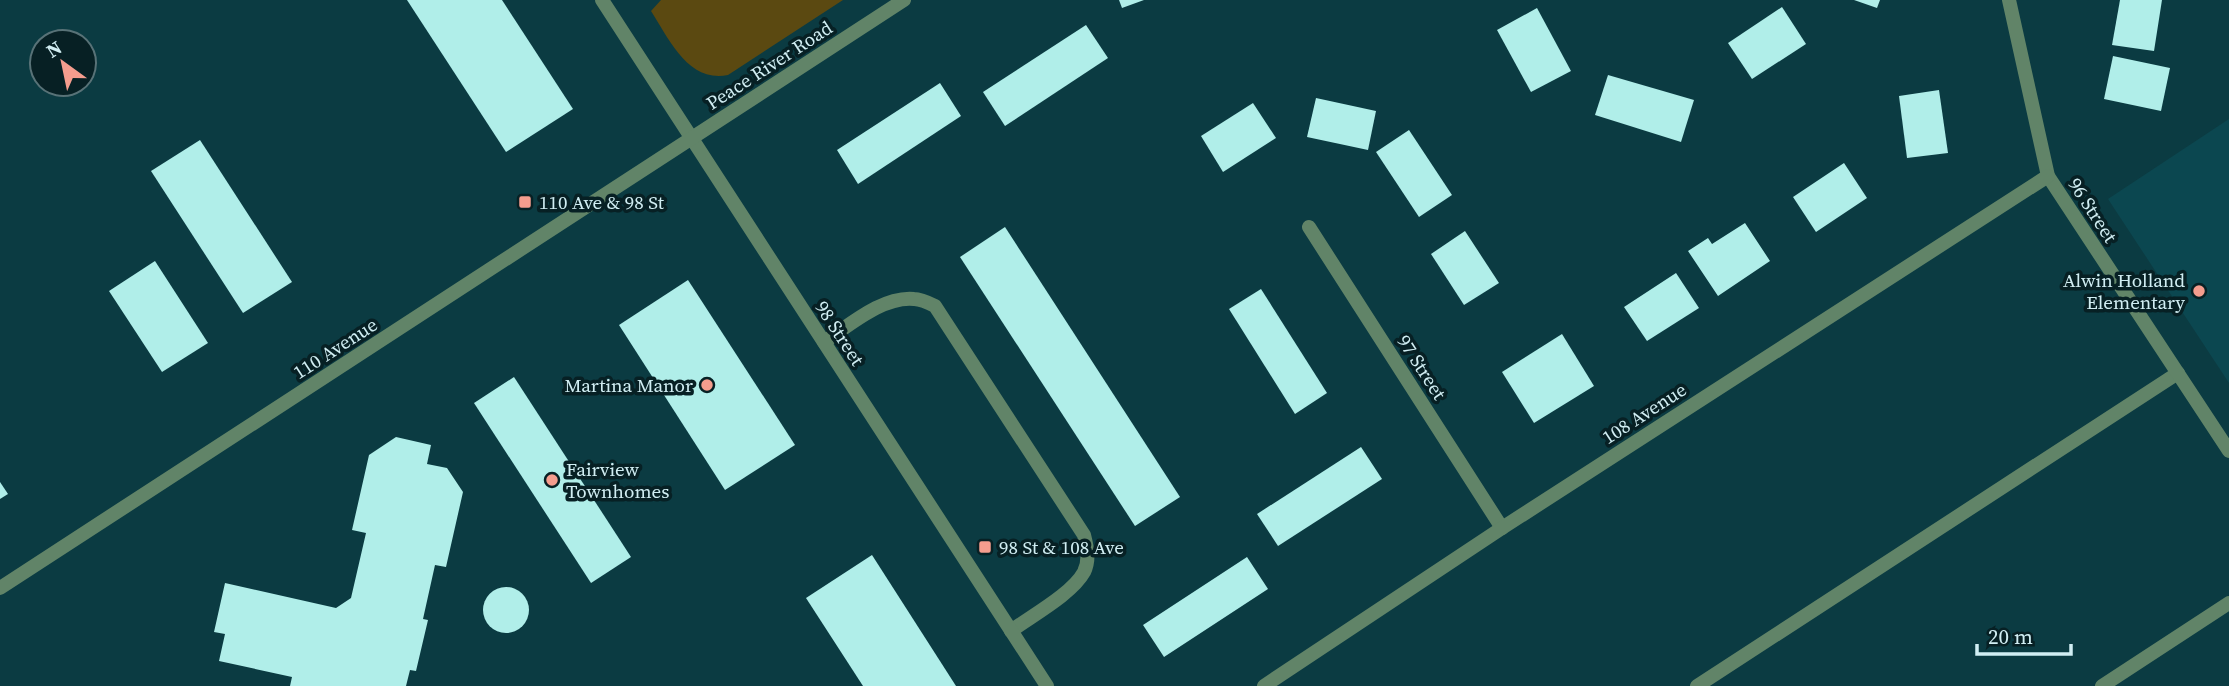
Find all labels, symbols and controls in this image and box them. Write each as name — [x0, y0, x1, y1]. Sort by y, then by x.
street label: Peace River Road — [701, 14, 837, 116]
north arrow — [28, 28, 98, 98]
text: N — [41, 34, 67, 63]
street label: 96 Street — [2062, 172, 2124, 248]
place label: 110 Ave & 98 St — [539, 189, 665, 215]
marker: 110 Ave & 98 St — [517, 194, 533, 210]
place label: Alwin Holland Elementary — [2063, 267, 2185, 315]
marker: Alwin Holland Elementary — [2191, 283, 2207, 299]
street label: 98 Street — [809, 295, 871, 371]
street label: 110 Avenue — [288, 311, 382, 385]
street label: 97 Street — [1391, 329, 1453, 405]
place label: Martina Manor — [565, 372, 693, 398]
street label: 108 Avenue — [1597, 376, 1691, 450]
marker: Martina Manor — [699, 377, 715, 393]
place label: Fairview Townhomes — [566, 456, 670, 504]
marker: Fairview Townhomes — [544, 472, 560, 488]
place label: 98 St & 108 Ave — [999, 534, 1124, 560]
marker: 98 St & 108 Ave — [977, 539, 993, 555]
scale bar — [1977, 612, 2072, 656]
text: 20 m — [1988, 622, 2033, 651]

